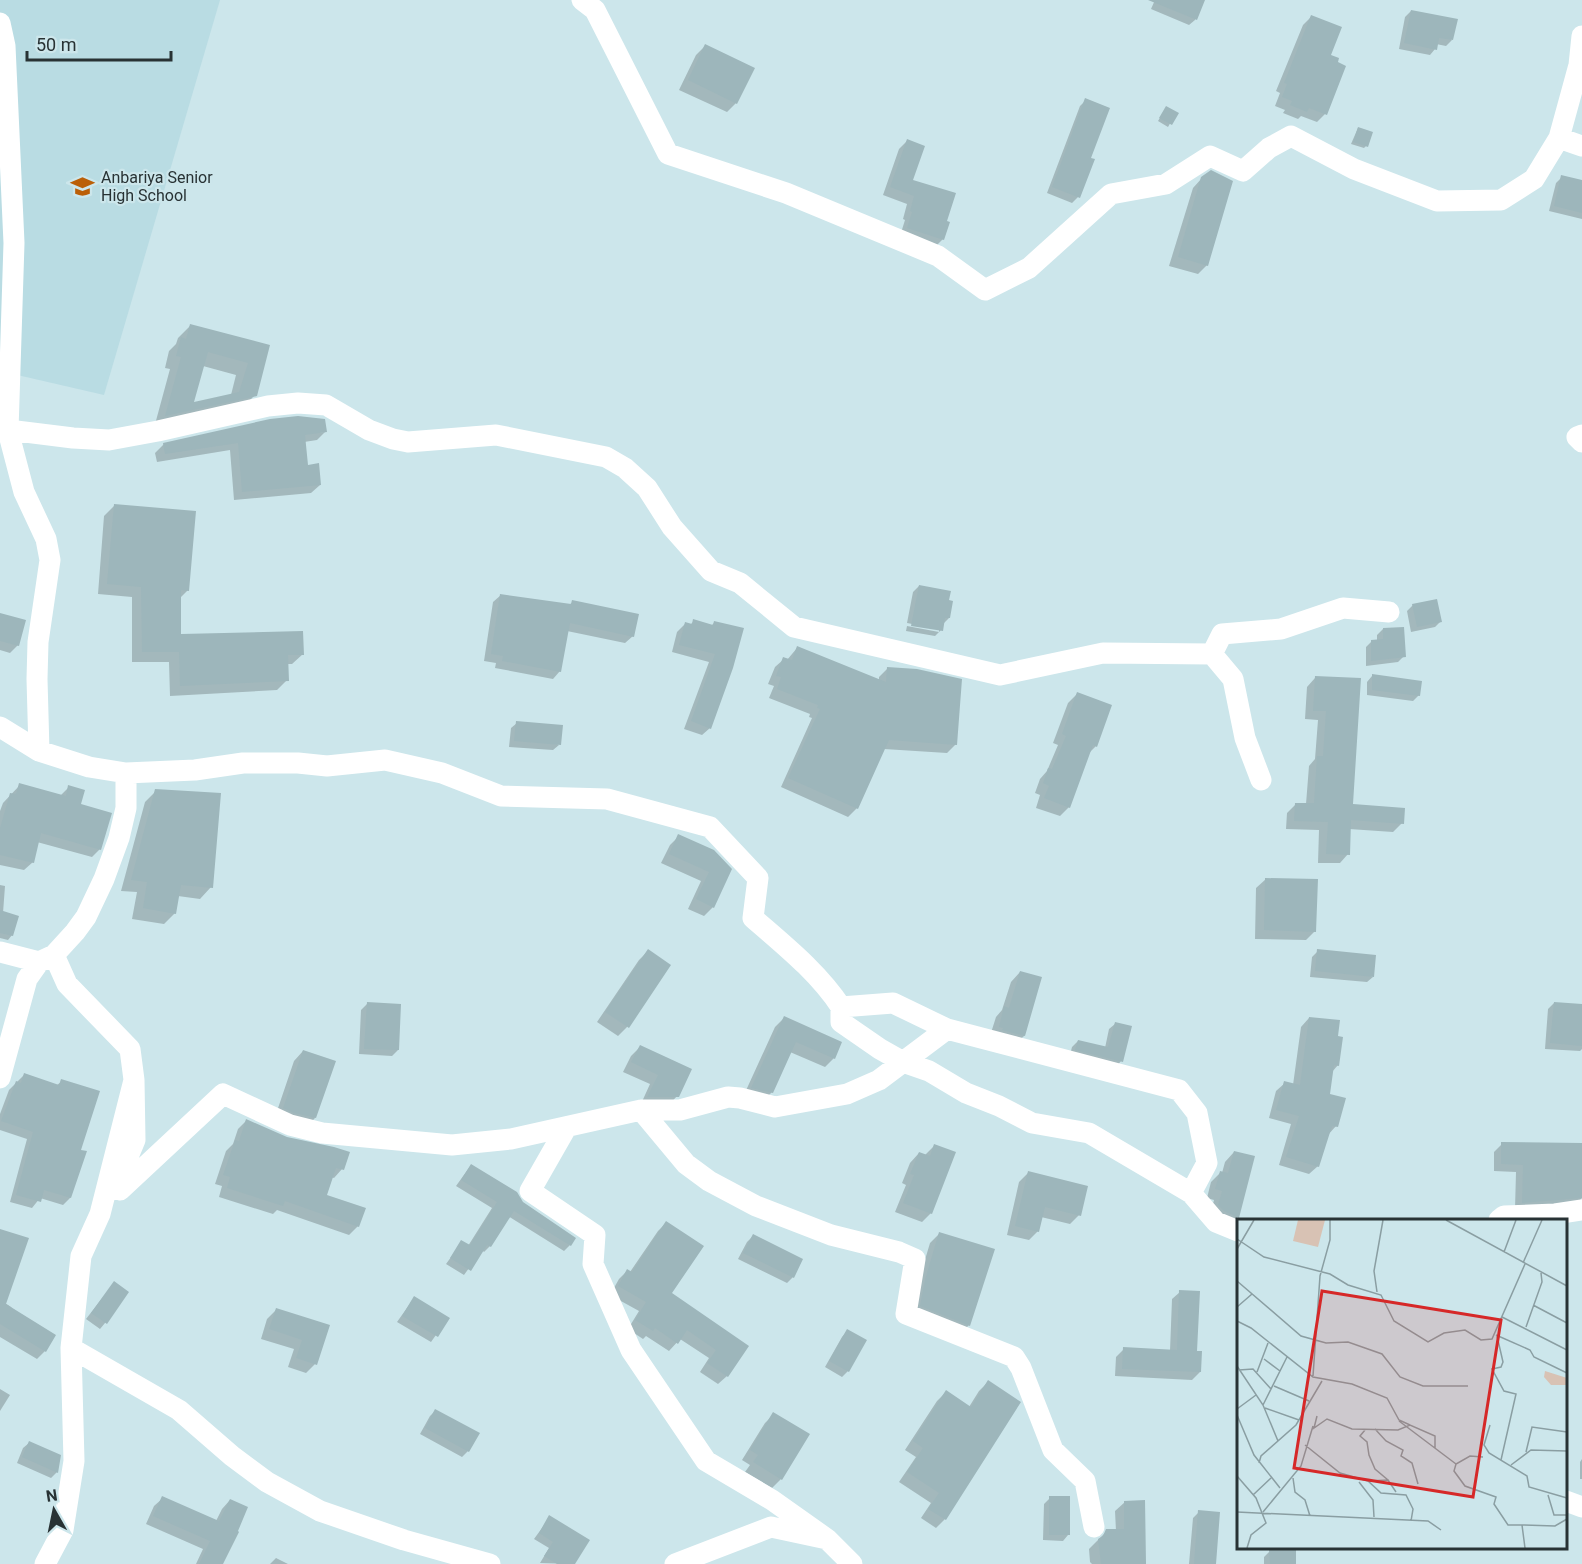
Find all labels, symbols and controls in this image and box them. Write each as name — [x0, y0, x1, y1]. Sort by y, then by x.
scale bar — [27, 24, 171, 62]
text: 50 m — [36, 34, 76, 55]
place label: Anbariya Senior High School — [101, 168, 213, 205]
school or university icon: Anbariya Senior High School — [70, 173, 96, 199]
inset map — [1237, 1219, 1567, 1549]
north arrow — [24, 1480, 84, 1540]
text: N — [45, 1485, 59, 1506]

